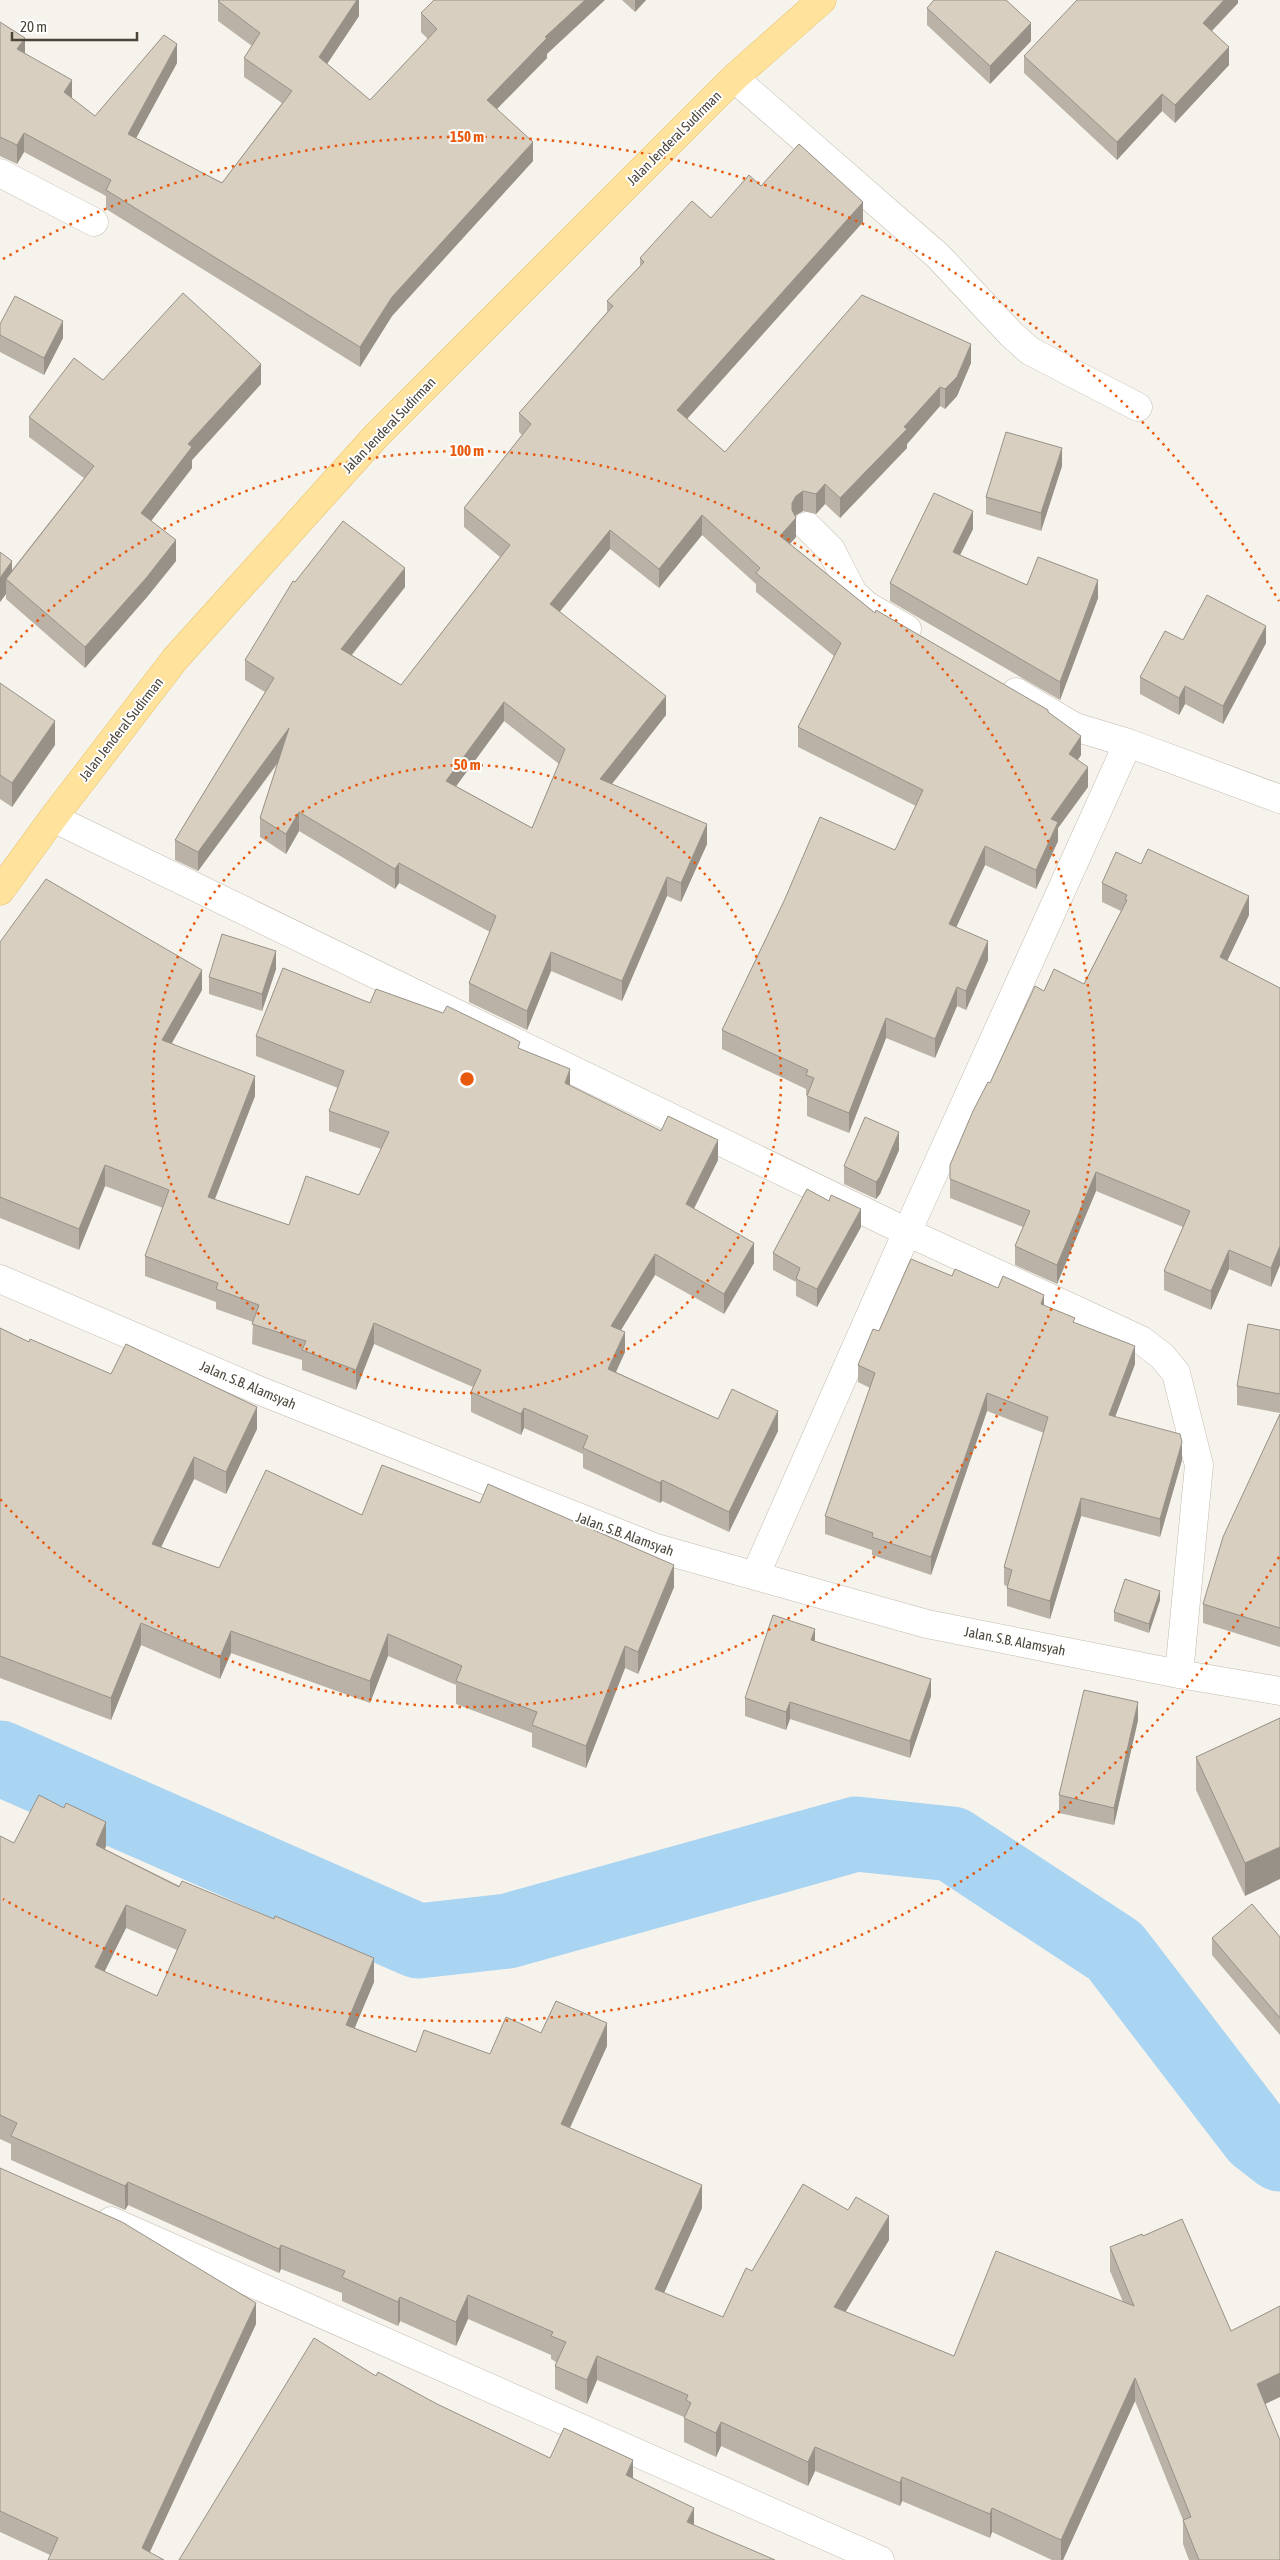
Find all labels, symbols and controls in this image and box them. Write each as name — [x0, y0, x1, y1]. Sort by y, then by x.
scale bar — [12, 10, 138, 42]
text: 20 m — [20, 18, 47, 35]
street label: Jalan Jenderal Sudirman — [624, 88, 724, 188]
text: 150 m — [450, 128, 484, 145]
street label: Jalan Jenderal Sudirman — [339, 374, 439, 476]
text: 100 m — [450, 442, 484, 459]
street label: Jalan Jenderal Sudirman — [76, 674, 166, 784]
text: 50 m — [454, 756, 481, 773]
centre of rings — [458, 1070, 476, 1088]
street label: Jalan. S.B. Alamsyah — [198, 1358, 298, 1412]
street label: Jalan. S.B. Alamsyah — [574, 1509, 676, 1559]
street label: Jalan. S.B. Alamsyah — [963, 1623, 1067, 1659]

